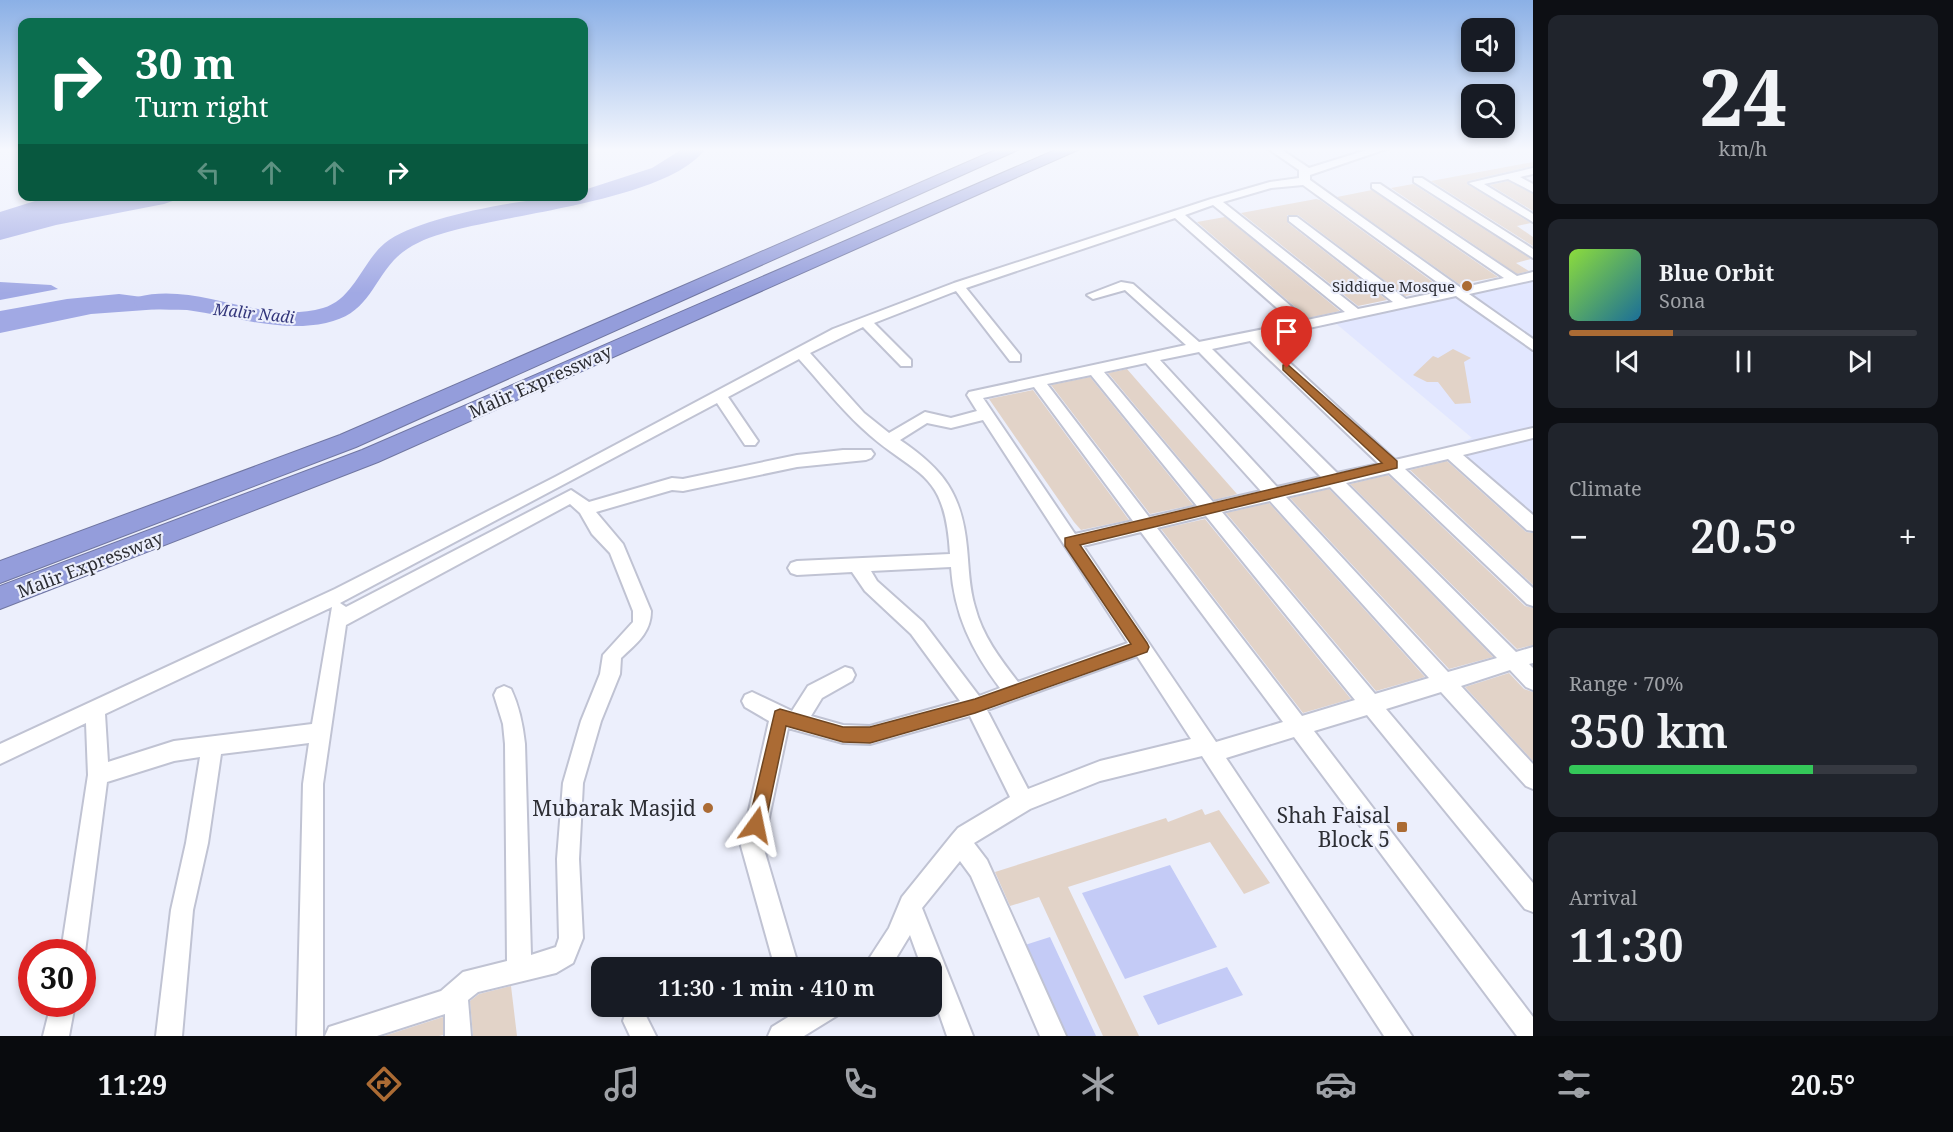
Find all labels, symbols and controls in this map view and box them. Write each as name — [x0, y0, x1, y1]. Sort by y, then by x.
map controls — [1461, 18, 1515, 138]
button: sound — [1461, 18, 1515, 72]
text: 30 m — [135, 34, 235, 91]
icon: right — [36, 42, 114, 120]
text: 24 — [1699, 43, 1787, 149]
button: search — [1461, 84, 1515, 138]
text: Turn right — [135, 88, 268, 125]
text: km/h — [1718, 135, 1768, 162]
icon: left — [192, 156, 225, 189]
icon: ahead — [255, 156, 288, 189]
icon: ahead — [318, 156, 351, 189]
icon: right — [381, 156, 414, 189]
text: Blue Orbit — [1659, 257, 1774, 287]
place label: Siddique Mosque — [1332, 276, 1455, 296]
marker: Siddique Mosque — [1460, 279, 1474, 293]
text: Sona — [1659, 287, 1706, 314]
water label: Malir Nadi — [211, 298, 296, 328]
pin — [1261, 306, 1312, 368]
icon: arrive — [1270, 315, 1303, 348]
street label: Malir Expressway — [465, 338, 616, 423]
icon: previous — [1611, 345, 1644, 378]
icon: pause — [1727, 345, 1760, 378]
icon: next — [1843, 345, 1876, 378]
text: Climate — [1569, 475, 1642, 502]
text: 20.5° — [1690, 505, 1797, 566]
text: − — [1569, 514, 1588, 559]
text: + — [1899, 514, 1917, 559]
street label: Malir Expressway — [14, 525, 167, 603]
text: Range · 70% — [1569, 670, 1683, 697]
text: 350 km — [1569, 700, 1728, 761]
position arrow — [724, 793, 788, 857]
place label: Mubarak Masjid — [532, 794, 696, 822]
marker: Mubarak Masjid — [701, 801, 715, 815]
place label: Shah Faisal Block 5 — [1277, 801, 1390, 853]
marker: Shah Faisal Block 5 — [1395, 820, 1409, 834]
text: Arrival — [1569, 884, 1637, 911]
text: 11:30 — [1569, 914, 1684, 975]
speed limit sign: 30 — [18, 939, 96, 1017]
text: 11:30 · 1 min · 410 m — [658, 972, 875, 1002]
icon: directions — [363, 1063, 405, 1105]
icon: music — [601, 1063, 643, 1105]
icon: phone — [839, 1063, 881, 1105]
icon: climate — [1077, 1063, 1119, 1105]
icon: car — [1315, 1063, 1357, 1105]
icon: filters — [1553, 1063, 1595, 1105]
text: 11:29 — [98, 1066, 167, 1103]
text: 20.5° — [1791, 1066, 1855, 1103]

